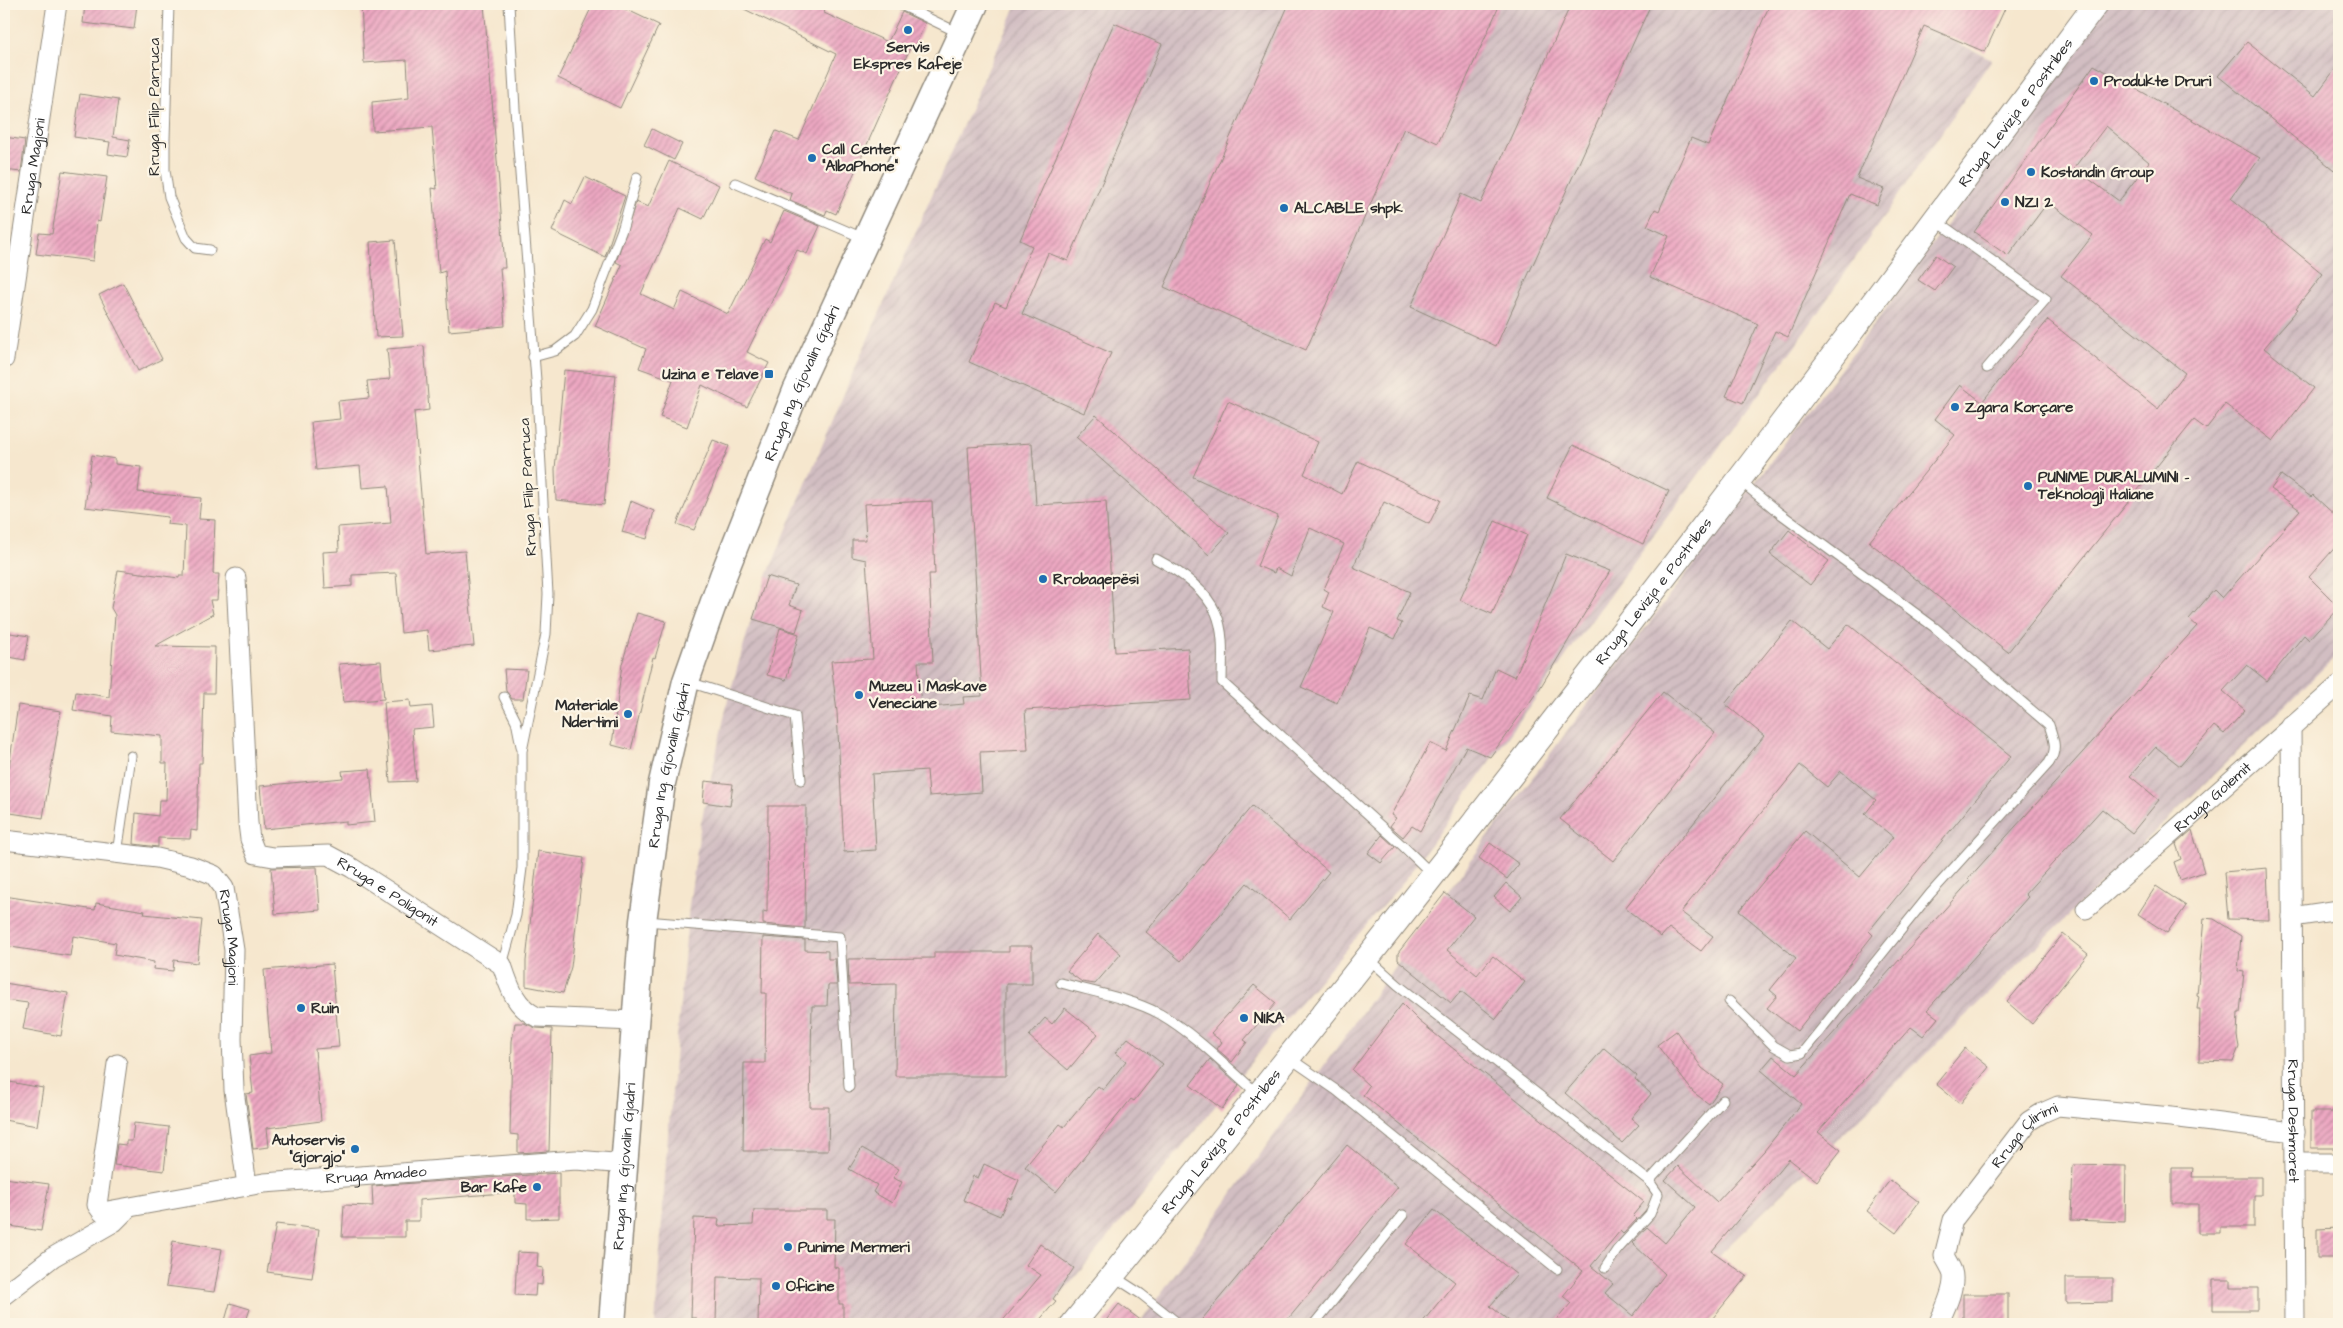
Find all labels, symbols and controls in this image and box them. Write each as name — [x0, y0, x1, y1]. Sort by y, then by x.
marker: Servis Ekspres Kafeje — [902, 24, 914, 36]
street label: Rruga Levizja e Postribes — [1953, 33, 2078, 191]
place label: Servis Ekspres Kafeje — [854, 37, 962, 75]
street label: Rruga Filip Parruca — [144, 38, 166, 176]
place label: Produkte Druri — [2104, 71, 2212, 92]
marker: Produkte Druri — [2088, 75, 2100, 87]
street label: Rruga Magjoni — [15, 116, 50, 216]
place label: Call Center "AlbaPhone" — [822, 139, 900, 177]
marker: Call Center "AlbaPhone" — [806, 152, 818, 164]
place label: Kostandin Group — [2041, 162, 2154, 183]
marker: Kostandin Group — [2025, 166, 2037, 178]
place label: NZI 2 — [2015, 192, 2053, 213]
marker: NZI 2 — [1999, 196, 2011, 208]
place label: ALCABLE shpk — [1294, 198, 1403, 219]
marker: ALCABLE shpk — [1278, 202, 1290, 214]
street label: Rruga Ing. Gjovalin Gjadri — [759, 301, 845, 464]
place label: Uzina e Telave — [662, 364, 759, 385]
marker: Uzina e Telave — [763, 368, 775, 380]
place label: Zgara Korçare — [1965, 397, 2073, 420]
marker: Zgara Korçare — [1949, 401, 1961, 413]
street label: Rruga Filip Parruca — [514, 417, 543, 557]
place label: PUNIME DURALUMINI - Teknologji Italiane — [2037, 467, 2190, 507]
marker: PUNIME DURALUMINI - Teknologji Italiane — [2022, 480, 2034, 492]
street label: Rruga Levizja e Postribes — [1590, 513, 1717, 669]
place label: Rrobaqepësi — [1053, 569, 1139, 590]
marker: Rrobaqepësi — [1037, 573, 1049, 585]
place label: Muzeu i Maskave Veneciane — [868, 676, 987, 714]
street label: Rruga Ing. Gjovalin Gjadri — [643, 680, 696, 849]
marker: Muzeu i Maskave Veneciane — [853, 689, 865, 701]
place label: Materiale Ndertimi — [555, 695, 619, 733]
marker: Materiale Ndertimi — [622, 708, 634, 720]
street label: Rruga Golemit — [2169, 757, 2256, 837]
street label: Rruga e Poligonit — [333, 851, 443, 932]
street label: Rruga Magjoni — [214, 888, 245, 986]
place label: Ruin — [311, 998, 340, 1019]
marker: Ruin — [295, 1002, 307, 1014]
place label: NIKA — [1254, 1008, 1285, 1029]
marker: NIKA — [1238, 1012, 1250, 1024]
street label: Rruga Deshmoret — [2282, 1059, 2305, 1183]
street label: Rruga Levizja e Postribes — [1156, 1064, 1286, 1218]
street label: Rruga Ing. Gjovalin Gjadri — [607, 1081, 641, 1251]
street label: Rruga Çlirimi — [1986, 1097, 2061, 1172]
place label: Autoservis "Gjorgjo" — [272, 1130, 345, 1170]
marker: Autoservis "Gjorgjo" — [349, 1143, 361, 1155]
street label: Rruga Amadeo — [325, 1161, 428, 1189]
place label: Bar Kafe — [461, 1177, 527, 1198]
marker: Bar Kafe — [531, 1181, 543, 1193]
place label: Punime Mermeri — [798, 1237, 911, 1258]
marker: Punime Mermeri — [782, 1241, 794, 1253]
place label: Oficine — [786, 1276, 835, 1297]
marker: Oficine — [770, 1280, 782, 1292]

